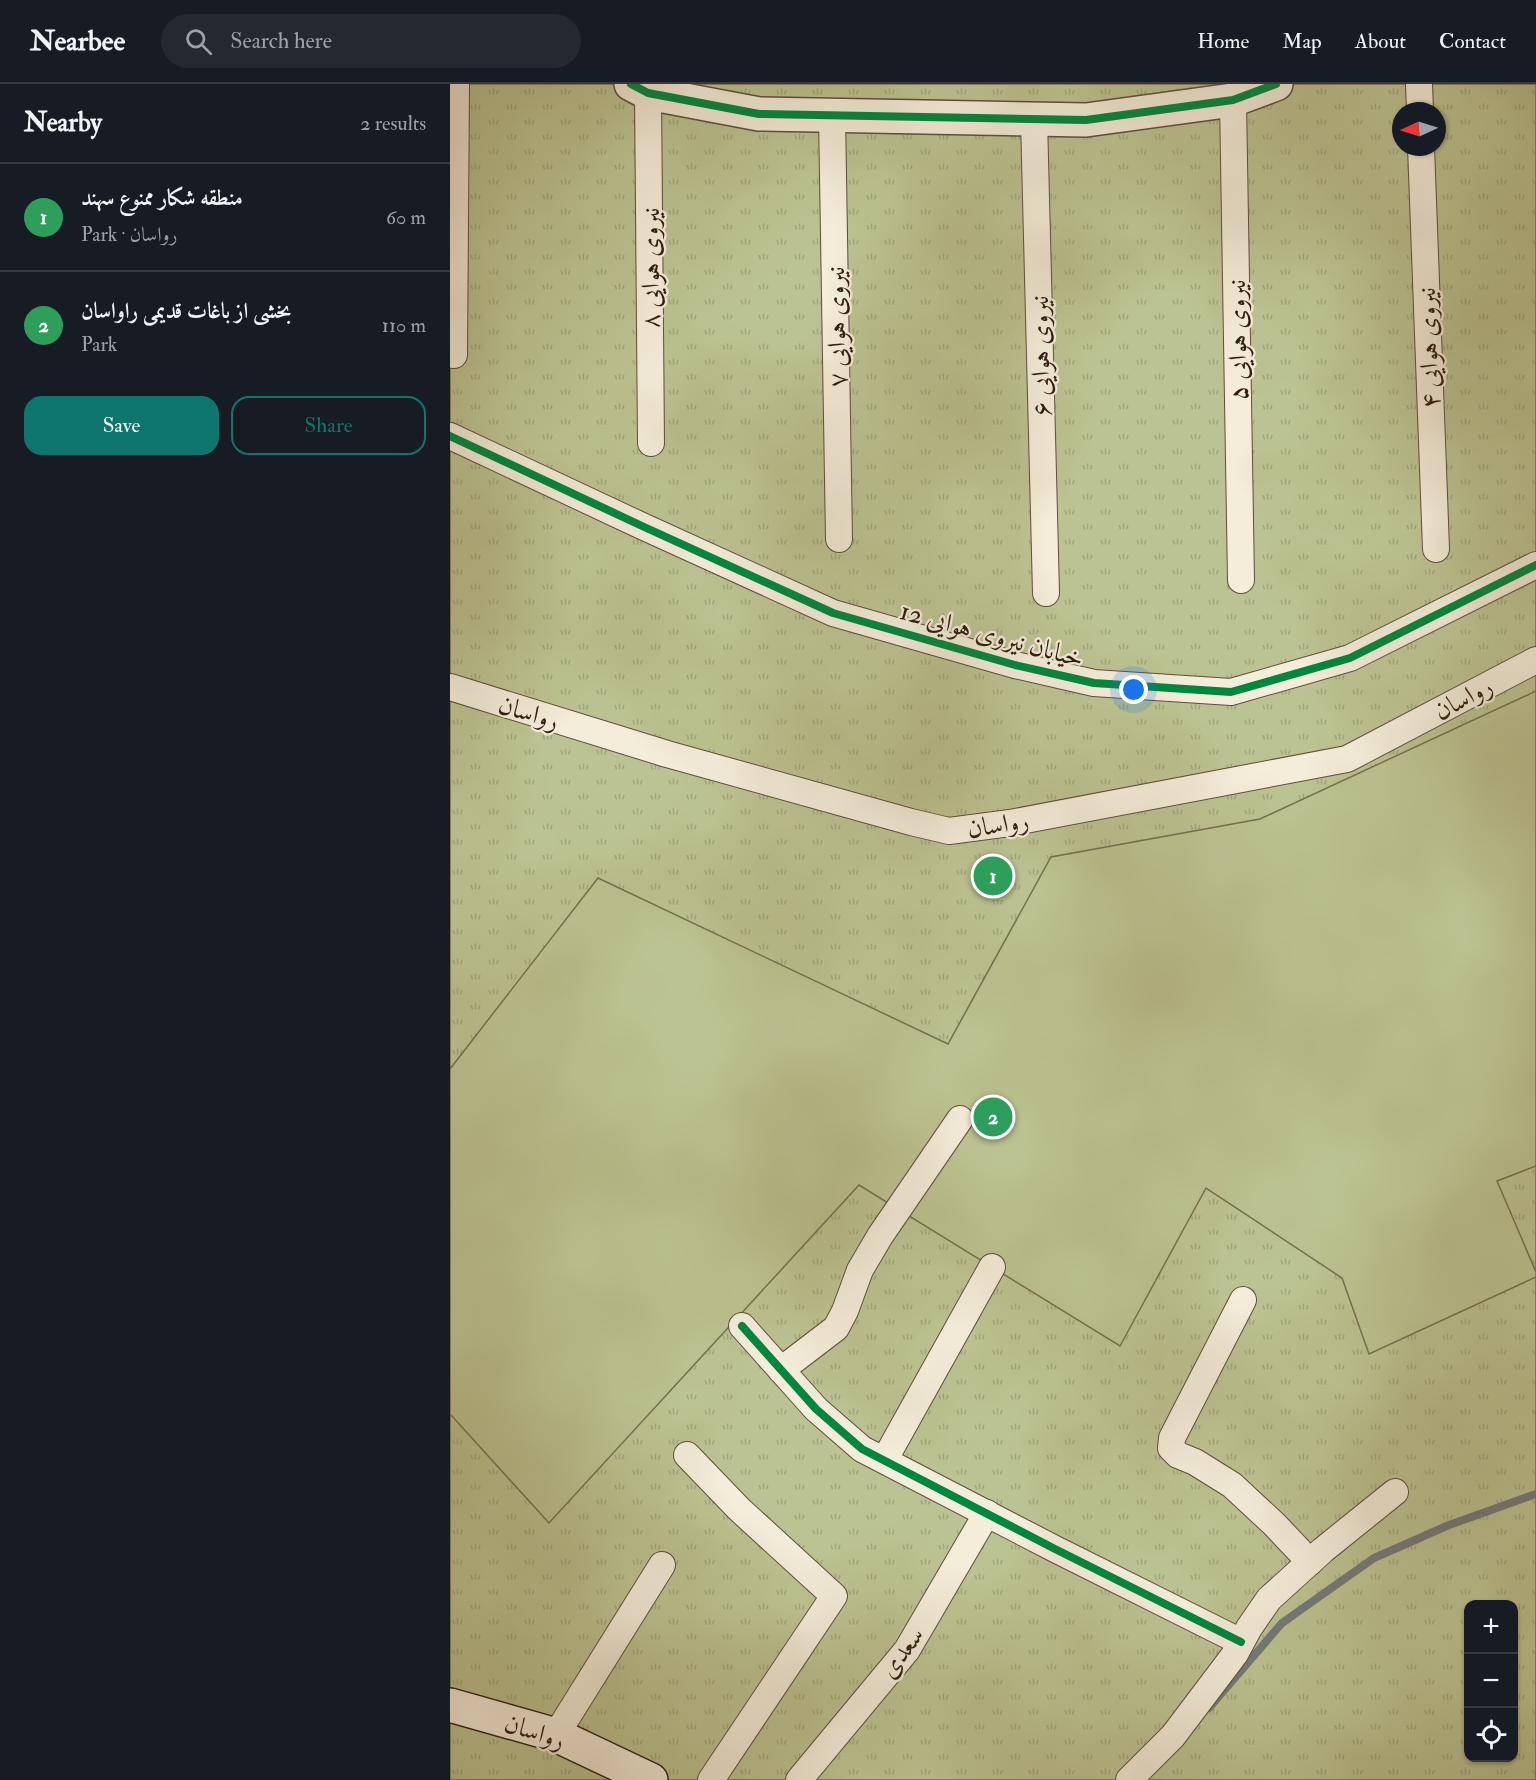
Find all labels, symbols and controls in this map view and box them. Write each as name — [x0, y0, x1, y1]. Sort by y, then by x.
search box — [161, 14, 581, 68]
text: Nearbee — [30, 24, 125, 59]
icon: search — [182, 25, 215, 58]
text: Search here — [230, 27, 332, 55]
text: Home — [1197, 28, 1249, 55]
text: Map — [1282, 28, 1322, 55]
text: About — [1355, 28, 1406, 55]
text: Contact — [1439, 28, 1506, 55]
north arrow — [1392, 102, 1446, 156]
text: Nearby — [24, 107, 102, 139]
text: 2 results — [360, 111, 426, 136]
text: منطقه شکار ممنوع سهند — [81, 184, 243, 212]
text: 1 — [40, 205, 47, 230]
text: 60 m — [386, 205, 426, 230]
street label: نیروی هوایی ۸ — [635, 207, 667, 329]
text: Park · رواسان — [81, 222, 177, 247]
street label: نیروی هوایی ۷ — [820, 266, 854, 388]
street label: نیروی هوایی ۵ — [1221, 279, 1255, 401]
street label: نیروی هوایی ۴ — [1411, 287, 1447, 409]
street label: نیروی هوایی ۶ — [1024, 295, 1058, 417]
text: بخشی از باغات قدیمی راواسان — [81, 297, 291, 325]
text: 2 — [38, 313, 49, 338]
text: 110 m — [382, 313, 426, 338]
text: Park — [81, 332, 117, 357]
button: Save — [24, 396, 219, 455]
button: Share — [231, 396, 426, 455]
street label: خیابان نیروی هوایی 12 — [896, 595, 1087, 675]
street label: رواسان — [1429, 670, 1498, 728]
your location — [1119, 675, 1148, 704]
street label: رواسان — [494, 689, 563, 737]
street label: رواسان — [965, 805, 1031, 845]
pin: 1 — [974, 854, 1012, 898]
pin: 2 — [974, 1094, 1012, 1140]
map controls — [1464, 1600, 1518, 1762]
button: + — [1464, 1600, 1518, 1654]
street label: سعدی — [872, 1620, 931, 1685]
button: − — [1464, 1654, 1518, 1708]
street label: رواسان — [500, 1707, 569, 1757]
button: locate — [1464, 1708, 1518, 1762]

